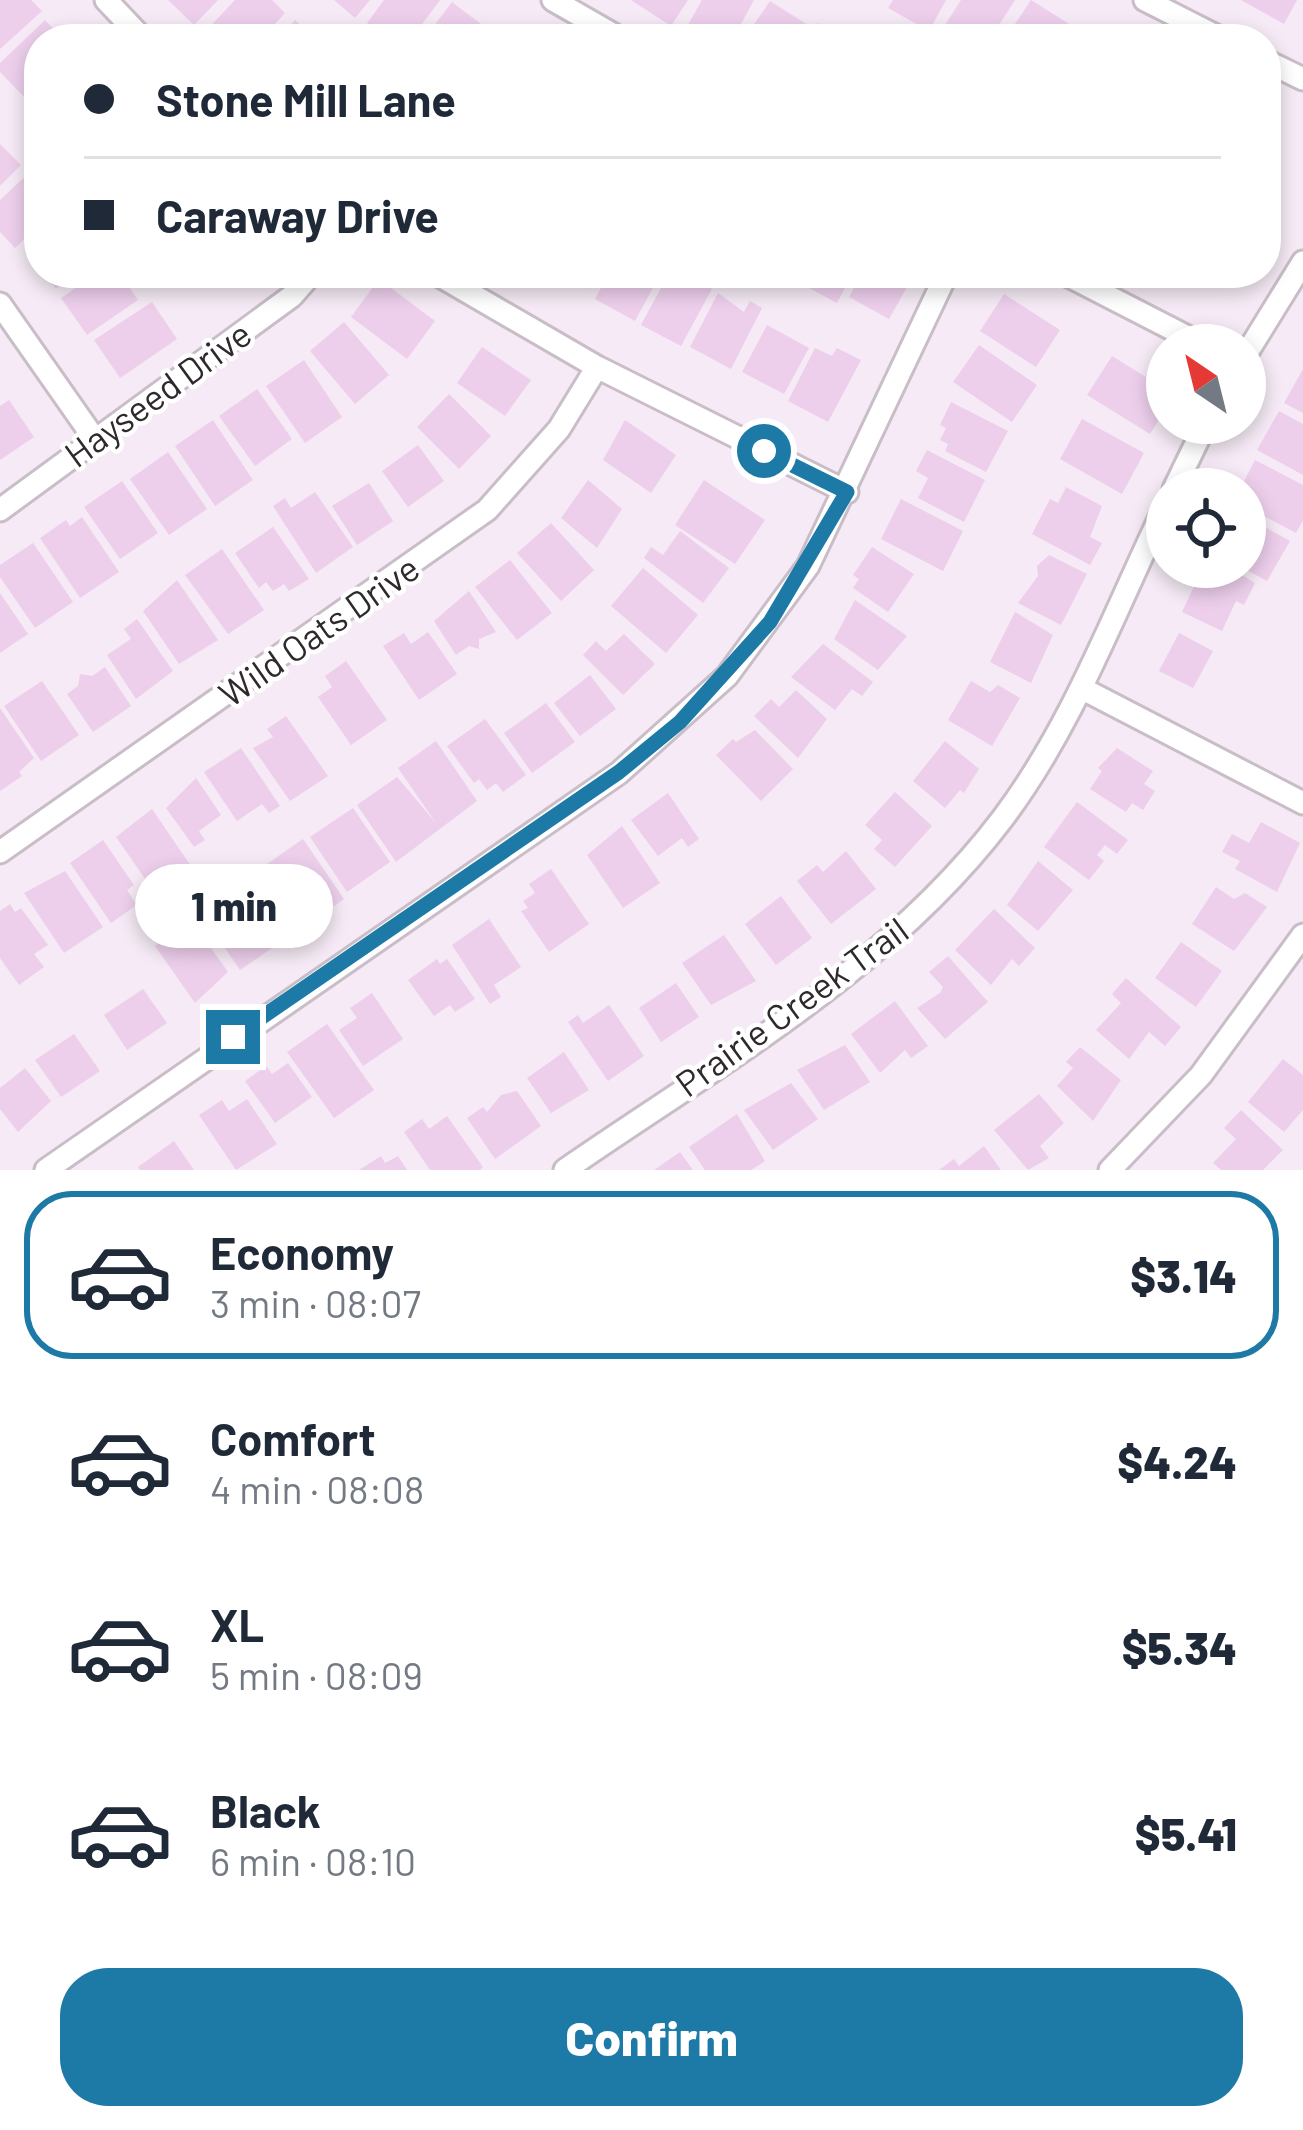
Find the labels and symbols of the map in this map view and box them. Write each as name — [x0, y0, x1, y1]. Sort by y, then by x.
street label: Hayseed Drive — [56, 311, 259, 475]
north arrow — [1146, 324, 1266, 444]
route start — [737, 424, 791, 478]
street label: Wild Oats Drive — [210, 545, 426, 715]
callout: 1 min — [134, 863, 332, 947]
street label: Prairie Creek Trail — [667, 907, 916, 1104]
route end — [206, 1010, 260, 1064]

